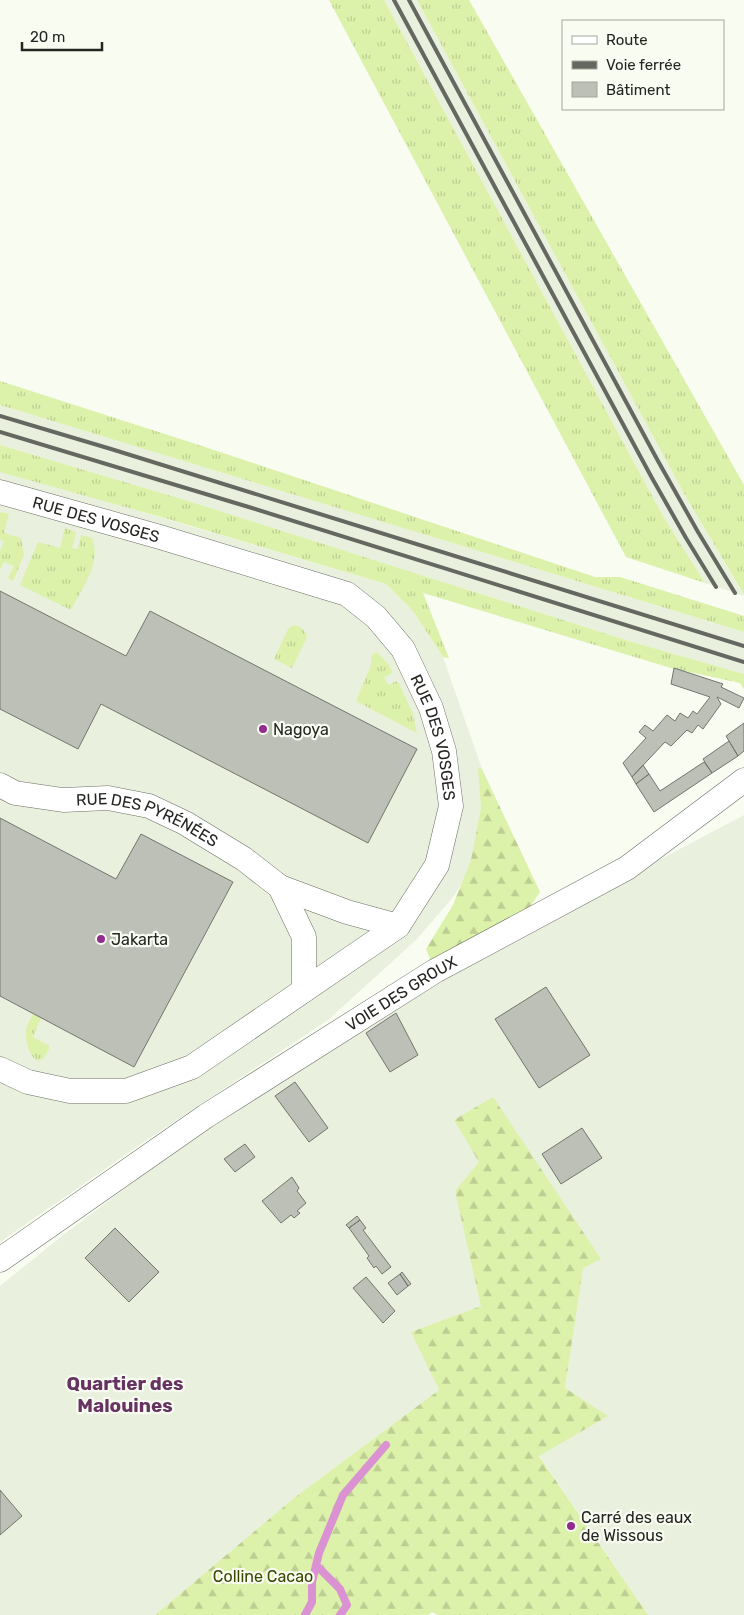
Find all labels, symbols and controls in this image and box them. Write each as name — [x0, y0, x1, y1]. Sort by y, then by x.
scale bar — [22, 20, 102, 52]
legend — [562, 20, 724, 110]
text: 20 m — [30, 28, 65, 46]
text: Route — [606, 31, 648, 49]
text: Voie ferrée — [606, 56, 681, 74]
text: Bâtiment — [606, 81, 670, 99]
street label: RUE DES VOSGES — [31, 492, 162, 546]
street label: RUE DES VOSGES — [407, 671, 460, 802]
place label: Nagoya — [273, 720, 329, 739]
marker: Nagoya — [257, 723, 269, 735]
street label: RUE DES PYRÉNÉES — [76, 789, 222, 851]
place label: Jakarta — [111, 930, 168, 949]
marker: Jakarta — [95, 933, 107, 945]
street label: VOIE DES GROUX — [342, 952, 460, 1035]
district label: Quartier des Malouines — [66, 1372, 184, 1417]
place label: Carré des eaux de Wissous — [581, 1508, 692, 1545]
marker: Carré des eaux de Wissous — [565, 1520, 577, 1532]
park label: Colline Cacao — [213, 1567, 313, 1586]

